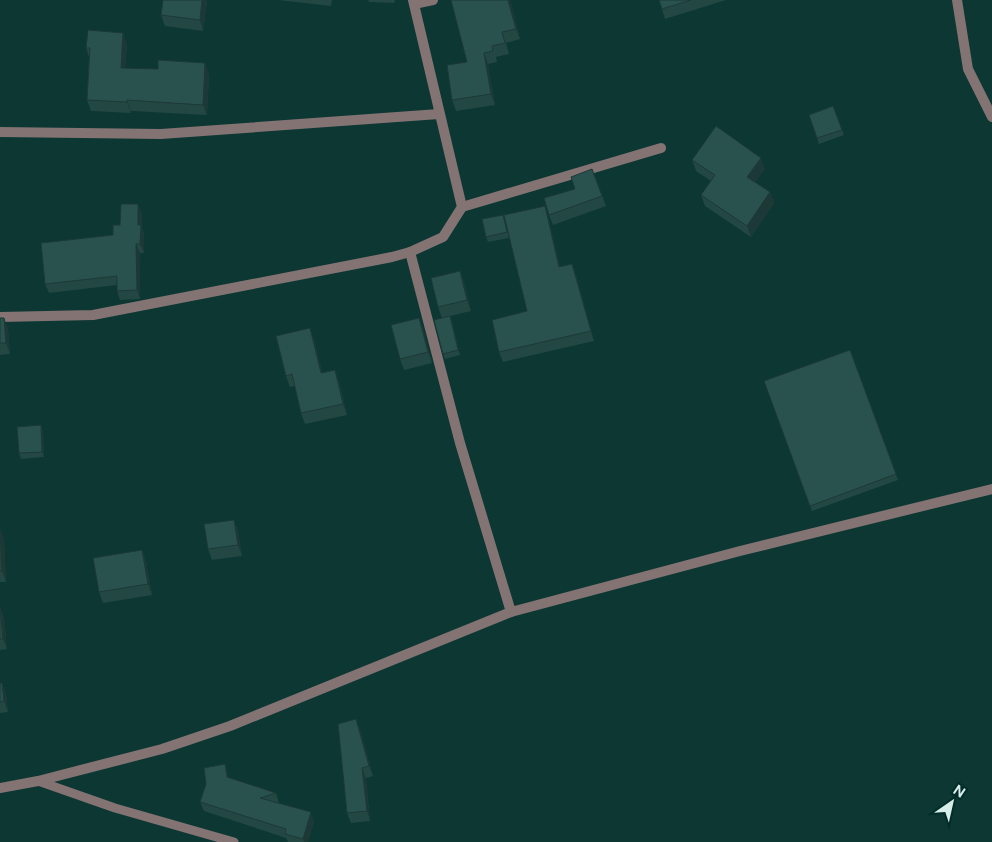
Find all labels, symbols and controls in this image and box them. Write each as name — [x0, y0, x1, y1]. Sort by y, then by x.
north arrow — [927, 777, 977, 827]
text: N — [950, 782, 968, 801]

